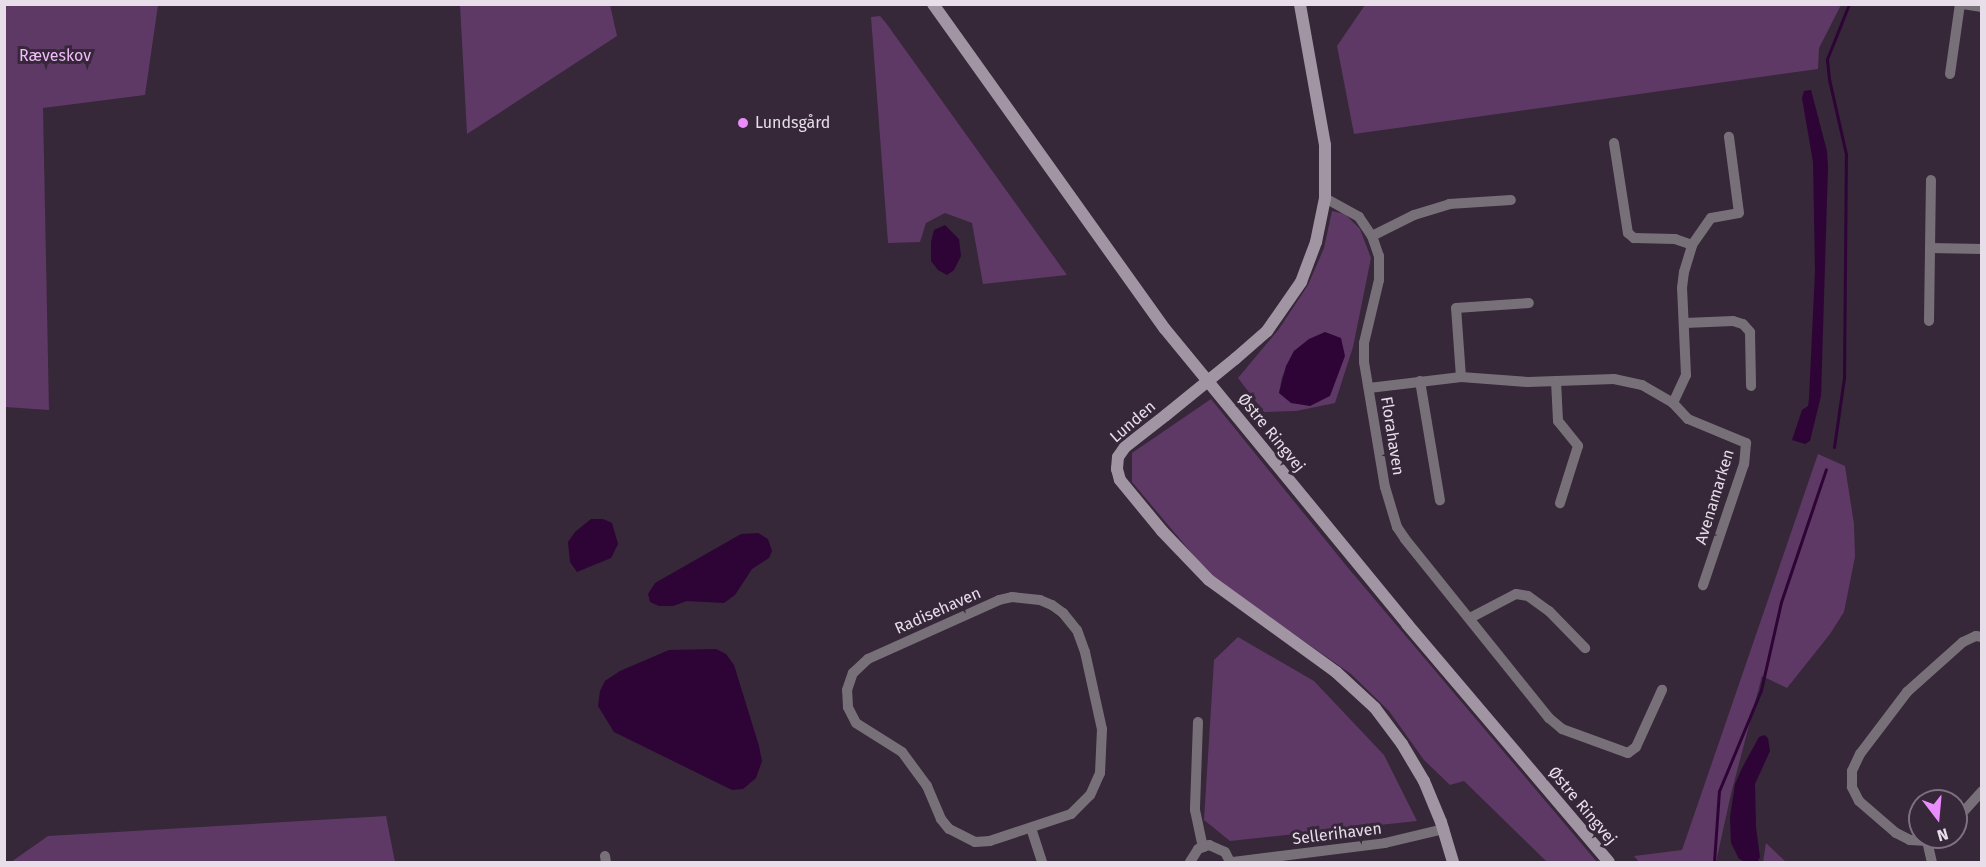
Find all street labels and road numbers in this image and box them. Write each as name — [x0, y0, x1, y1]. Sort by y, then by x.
street label: Østre Ringvej — [1233, 390, 1309, 476]
street label: Florahaven — [1376, 395, 1408, 477]
street label: Lunden — [1106, 397, 1160, 447]
street label: Avenamarken — [1691, 447, 1739, 547]
street label: Radisehaven — [892, 583, 984, 639]
street label: Østre Ringvej — [1544, 763, 1620, 849]
street label: Sellerihaven — [1291, 819, 1383, 849]

